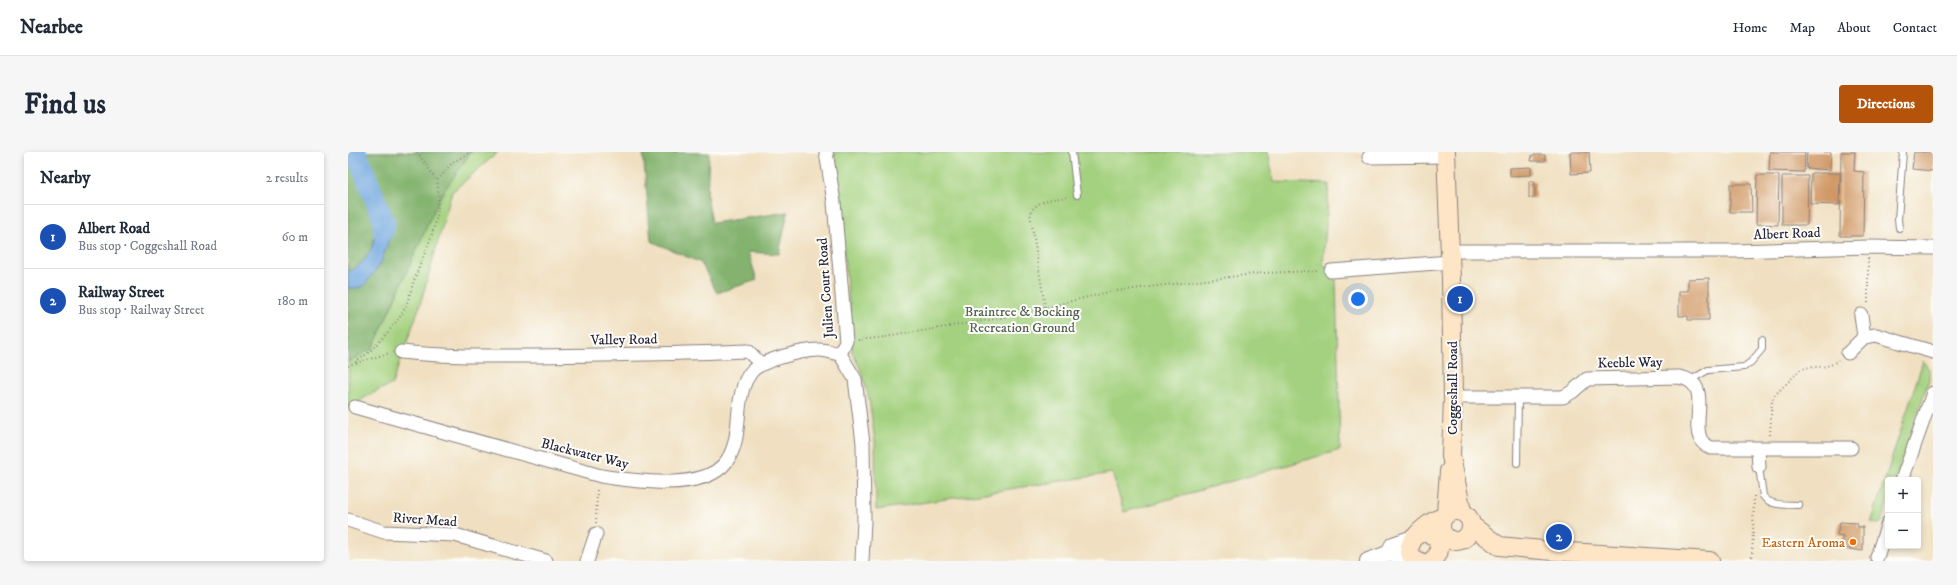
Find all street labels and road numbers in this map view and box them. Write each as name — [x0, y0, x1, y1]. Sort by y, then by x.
street label: Albert Road — [1753, 224, 1821, 244]
street label: Julien Court Road — [814, 237, 839, 341]
street label: Valley Road — [589, 330, 658, 350]
street label: Coggeshall Road — [1444, 341, 1462, 435]
street label: Keeble Way — [1597, 353, 1663, 373]
street label: Blackwater Way — [539, 434, 631, 474]
street label: River Mead — [392, 509, 458, 531]

